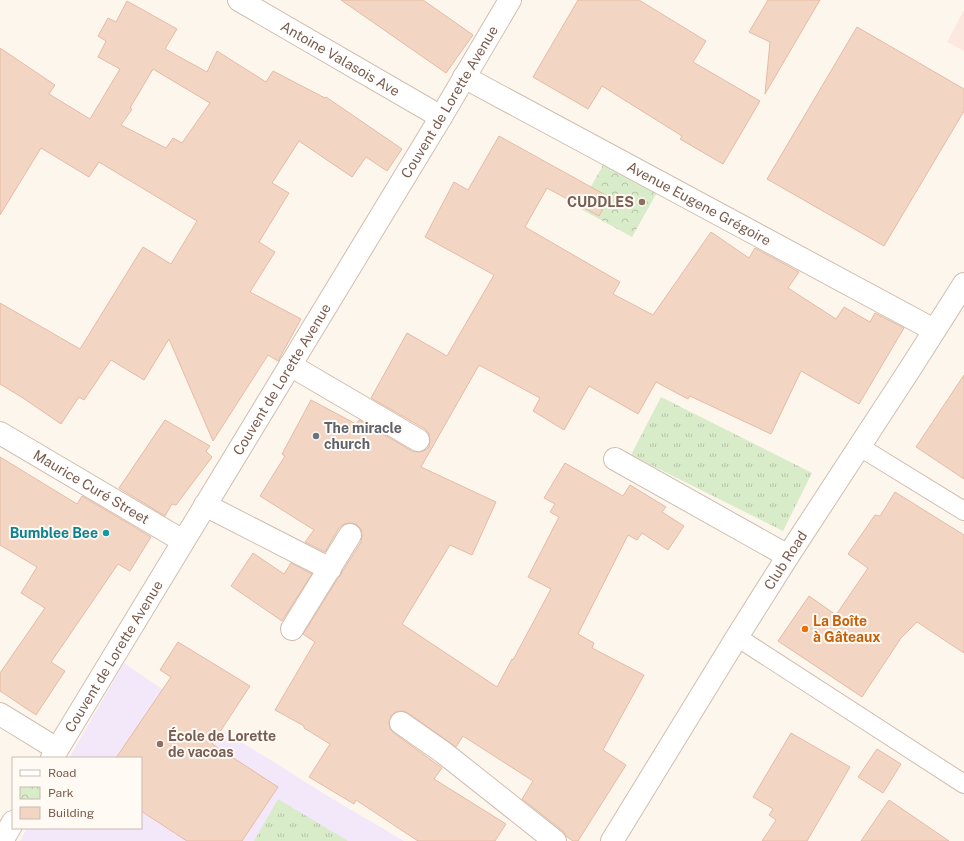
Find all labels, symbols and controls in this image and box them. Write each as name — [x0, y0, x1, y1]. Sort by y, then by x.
street label: Antoine Valasois Ave — [278, 18, 403, 99]
street label: Couvent de Lorette Avenue — [398, 23, 501, 181]
street label: Avenue Eugene Grégoire — [625, 158, 774, 249]
place label: CUDDLES — [567, 194, 634, 210]
marker: CUDDLES — [637, 197, 647, 207]
street label: Couvent de Lorette Avenue — [230, 300, 334, 458]
place label: The miracle church — [324, 420, 402, 452]
marker: The miracle church — [311, 431, 321, 441]
street label: Maurice Curé Street — [31, 447, 152, 527]
place label: Bumblee Bee — [10, 525, 98, 541]
marker: Bumblee Bee — [101, 528, 111, 538]
street label: Club Road — [761, 528, 810, 593]
street label: Couvent de Lorette Avenue — [62, 577, 166, 735]
place label: La Boîte à Gâteaux — [813, 613, 881, 645]
marker: La Boîte à Gâteaux — [800, 624, 810, 634]
place label: École de Lorette de vacoas — [168, 727, 276, 760]
marker: École de Lorette de vacoas — [155, 739, 165, 749]
legend — [12, 757, 142, 829]
text: Road — [48, 766, 76, 780]
text: Park — [48, 786, 74, 800]
text: Building — [48, 806, 94, 820]

